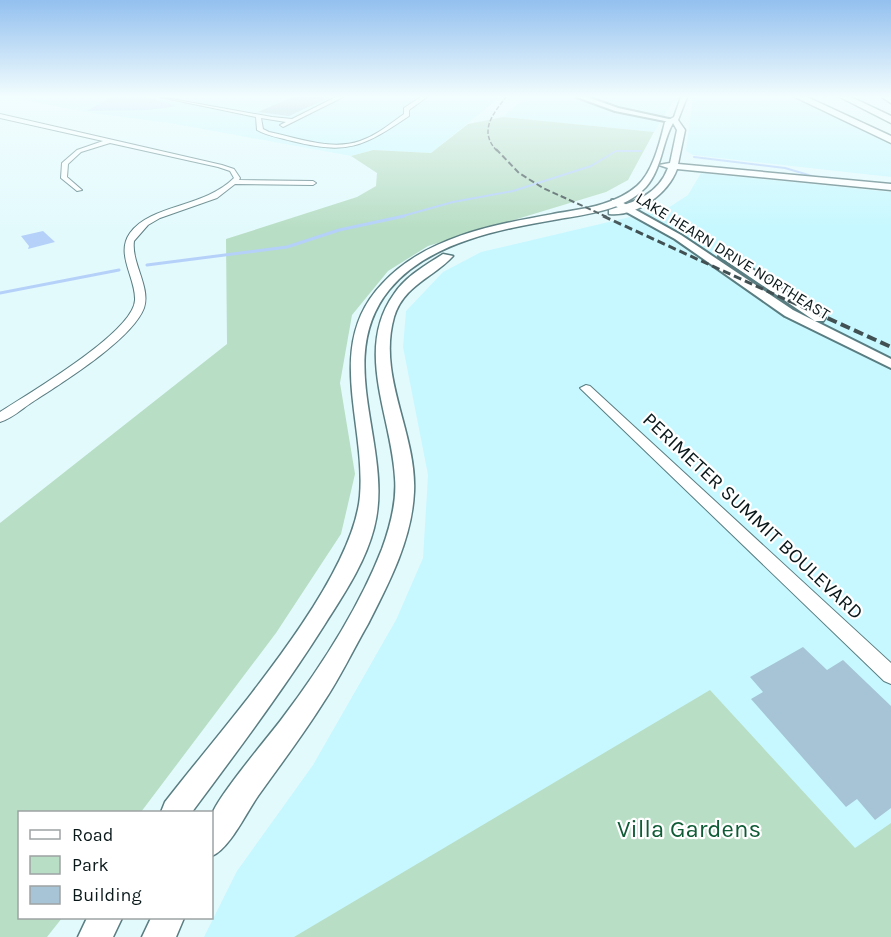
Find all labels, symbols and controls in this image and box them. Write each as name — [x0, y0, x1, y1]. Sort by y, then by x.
street label: LAKE HEARN DRIVE NORTHEAST — [633, 188, 833, 324]
street label: PERIMETER SUMMIT BOULEVARD — [638, 408, 868, 624]
legend — [18, 811, 213, 919]
park label: Villa Gardens — [617, 815, 761, 843]
text: Road — [72, 824, 113, 846]
text: Park — [72, 854, 109, 876]
text: Building — [72, 884, 142, 906]

